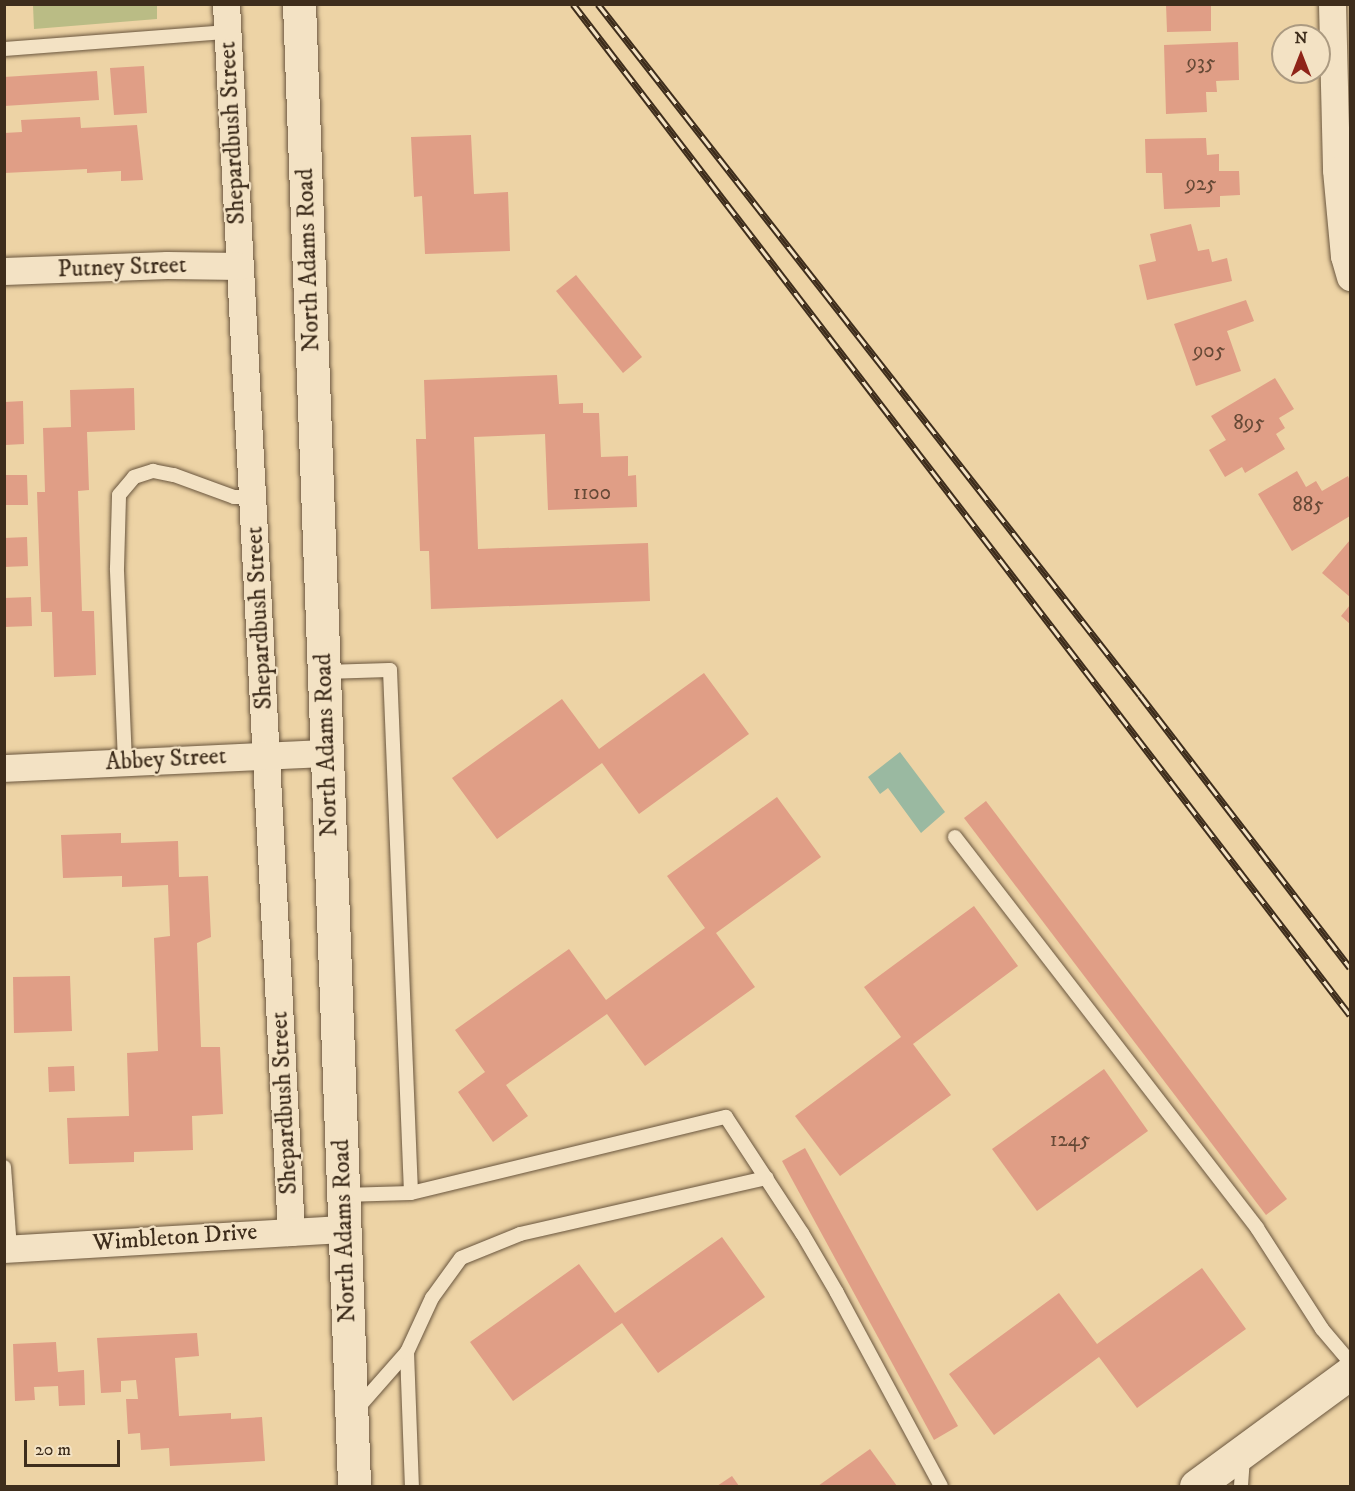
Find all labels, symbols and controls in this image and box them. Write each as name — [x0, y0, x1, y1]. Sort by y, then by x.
north arrow — [1271, 24, 1331, 84]
text: N — [1294, 28, 1308, 48]
street label: Shepardbush Street — [214, 41, 252, 225]
house number: 935 — [1187, 50, 1215, 76]
street label: North Adams Road — [291, 168, 327, 352]
house number: 925 — [1185, 171, 1217, 197]
street label: Putney Street — [57, 251, 187, 285]
house number: 905 — [1193, 338, 1225, 364]
house number: 895 — [1233, 410, 1265, 436]
house number: 1100 — [573, 480, 611, 506]
house number: 885 — [1292, 492, 1324, 518]
street label: Shepardbush Street — [241, 526, 279, 710]
street label: North Adams Road — [309, 653, 345, 837]
street label: Abbey Street — [105, 742, 227, 778]
street label: Shepardbush Street — [266, 1011, 304, 1195]
house number: 1245 — [1050, 1127, 1090, 1153]
street label: North Adams Road — [327, 1139, 363, 1323]
street label: Wimbleton Drive — [92, 1218, 258, 1258]
scale bar — [27, 1428, 123, 1466]
text: 20 m — [35, 1439, 71, 1461]

